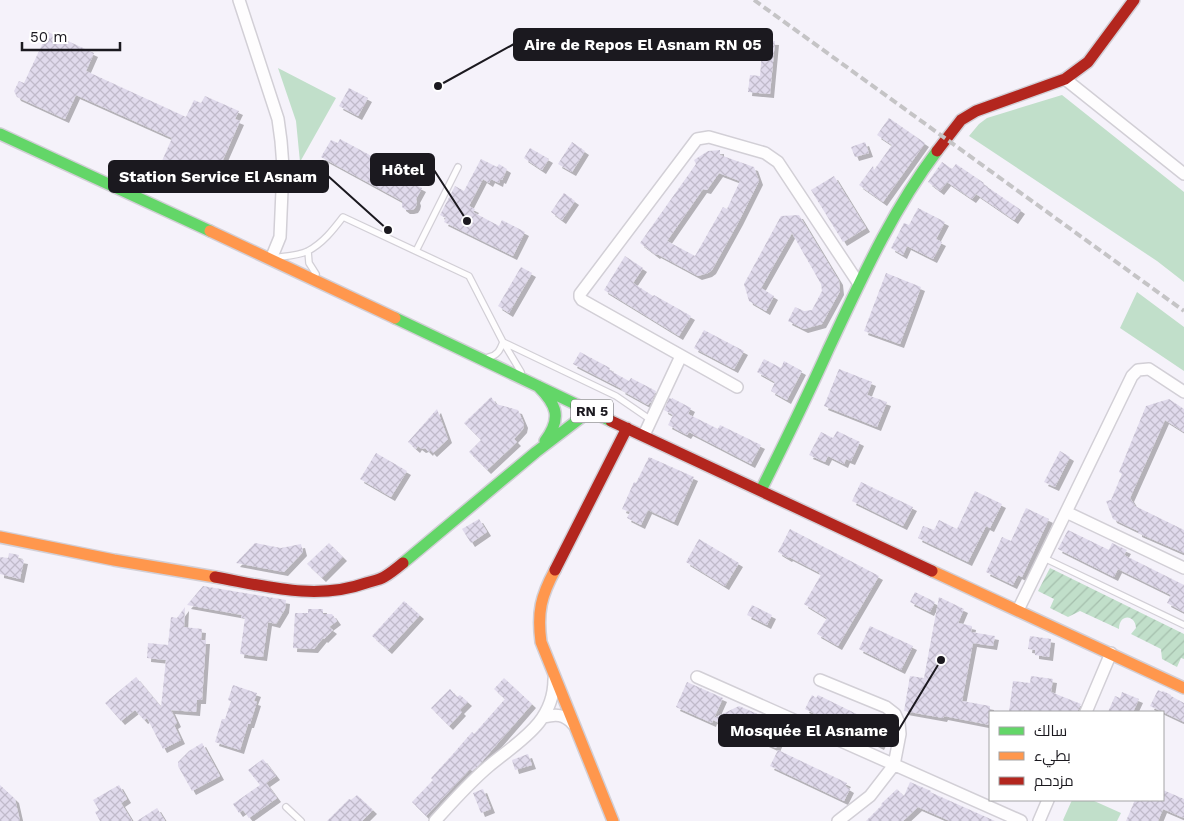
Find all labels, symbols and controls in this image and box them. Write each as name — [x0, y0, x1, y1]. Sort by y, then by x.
scale bar — [22, 20, 120, 52]
text: 50 m — [30, 28, 67, 46]
callout: Aire de Repos El Asnam RN 05 — [514, 29, 772, 60]
text: Aire de Repos El Asnam RN 05 — [524, 35, 762, 54]
callout: Hôtel — [371, 154, 434, 185]
text: Hôtel — [382, 160, 425, 179]
callout: Station Service El Asnam — [109, 161, 328, 192]
text: Station Service El Asnam — [119, 167, 317, 186]
road number: RN 5 — [571, 400, 613, 422]
legend — [989, 711, 1164, 801]
callout: Mosquée El Asname — [719, 715, 898, 746]
text: Mosquée El Asname — [730, 721, 888, 740]
text: سالك — [1034, 722, 1067, 740]
text: بطيء — [1034, 747, 1071, 768]
text: مزدحم — [1034, 772, 1074, 791]

